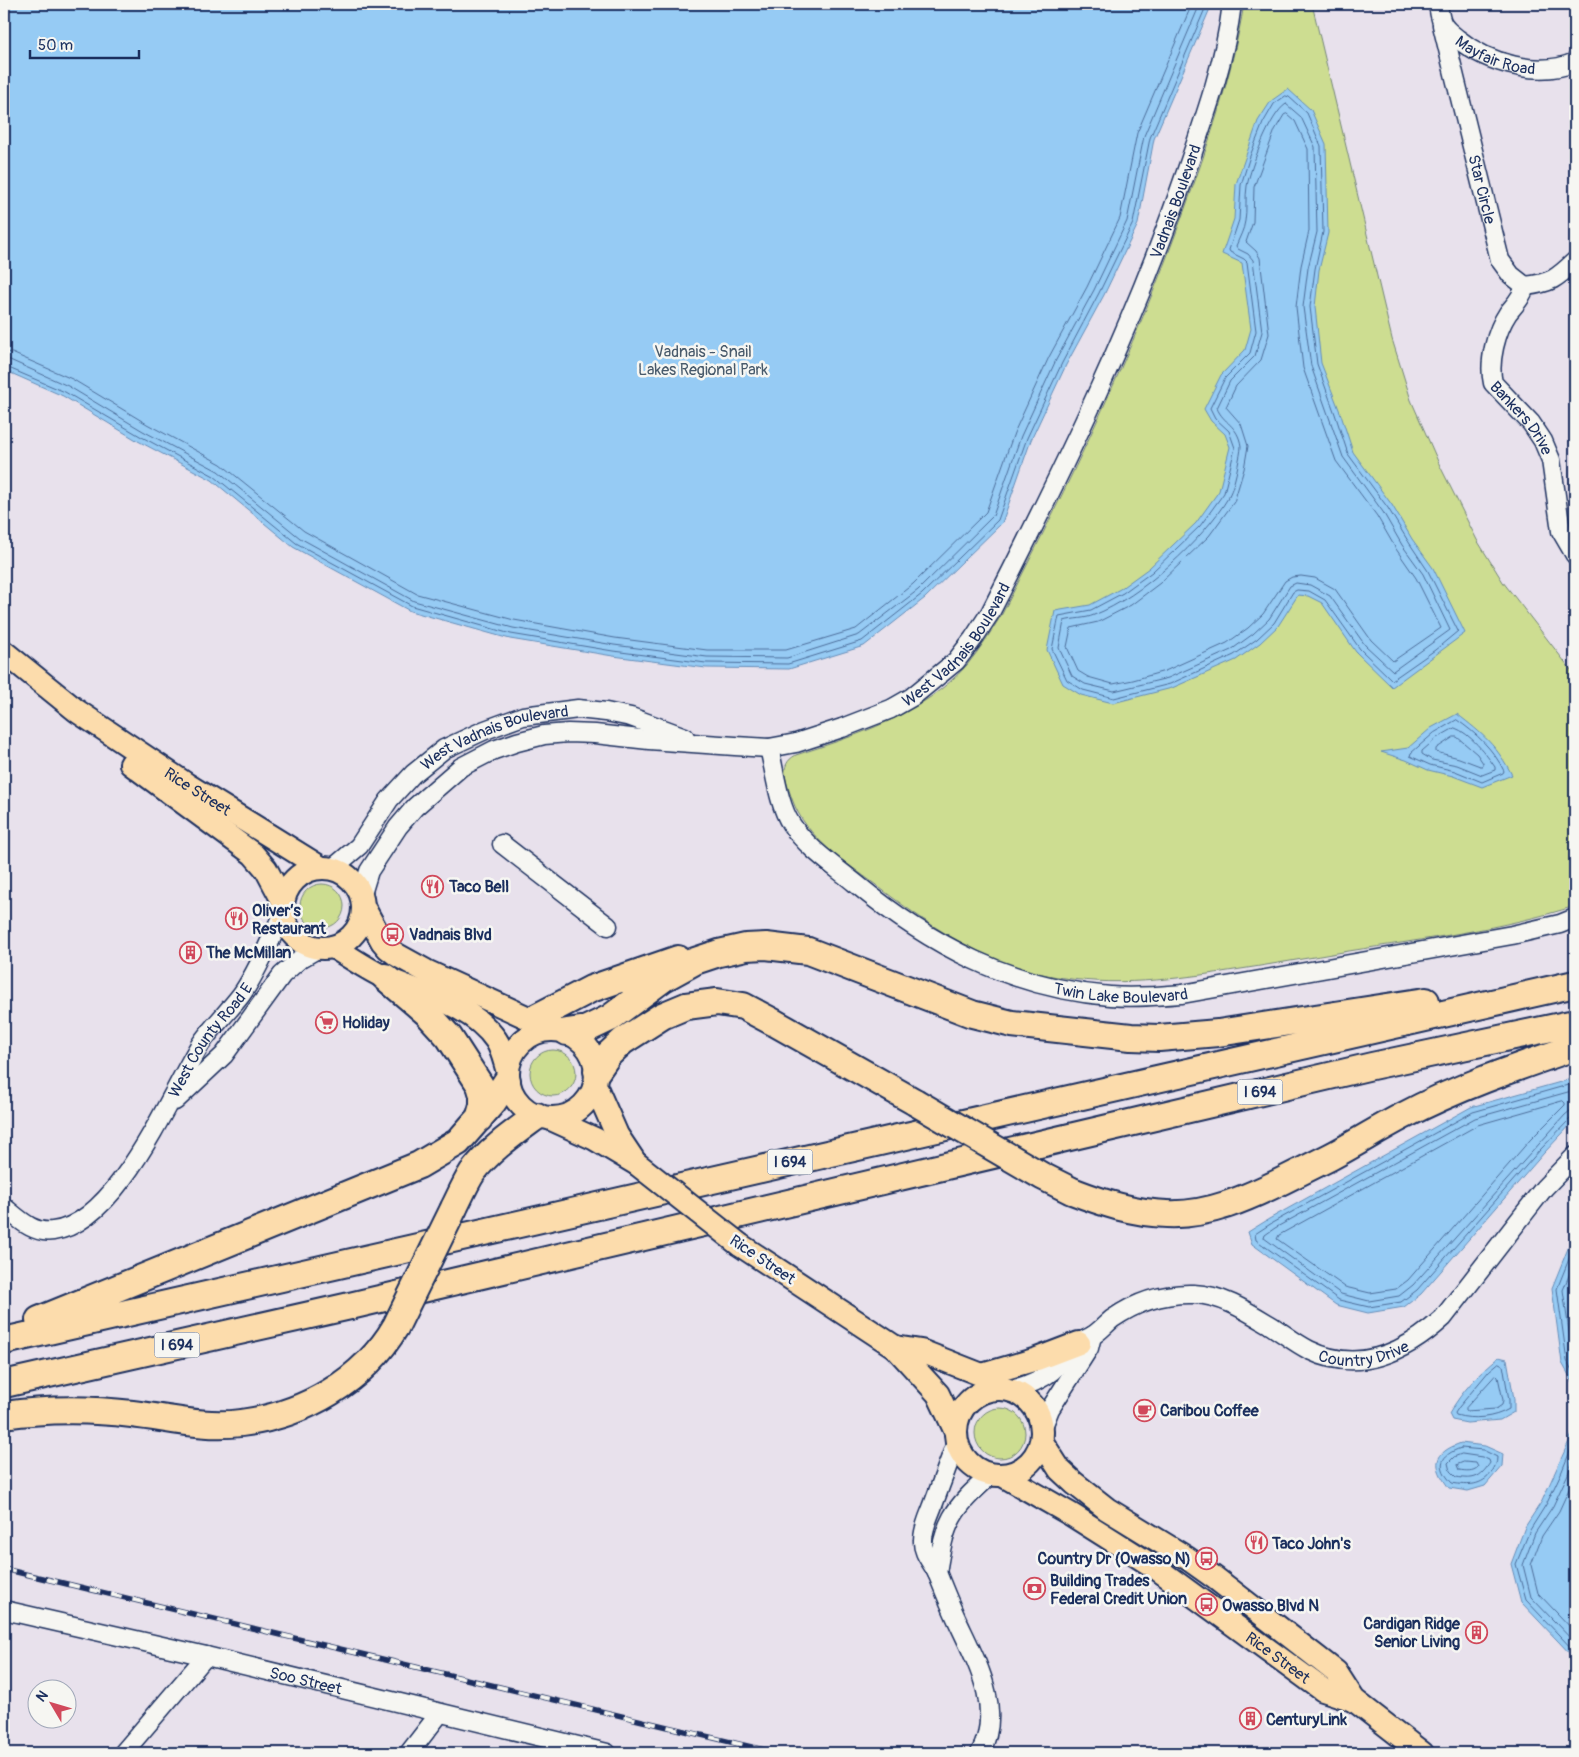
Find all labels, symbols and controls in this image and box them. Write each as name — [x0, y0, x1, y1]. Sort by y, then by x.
scale bar — [30, 28, 139, 60]
street label: Mayfair Road — [1451, 32, 1536, 80]
text: 50 m — [38, 36, 73, 55]
street label: Vadnais Boulevard — [1146, 142, 1206, 262]
street label: Star Circle — [1463, 153, 1500, 226]
park label: Vadnais - Snail Lakes Regional Park — [638, 342, 768, 380]
street label: Bankers Drive — [1485, 377, 1557, 458]
street label: West Vadnais Boulevard — [899, 579, 1015, 712]
street label: West Vadnais Boulevard — [417, 701, 570, 775]
street label: Rice Street — [160, 763, 235, 821]
restaurant icon: Taco Bell — [421, 874, 445, 898]
place label: Taco Bell — [448, 877, 509, 897]
place label: Oliver’s Restaurant — [252, 901, 326, 939]
restaurant icon: Oliver’s Restaurant — [224, 907, 248, 931]
bus stop icon: Vadnais Blvd — [381, 922, 405, 946]
place label: Vadnais Blvd — [409, 925, 492, 945]
building icon: The McMillan — [178, 940, 202, 964]
place label: The McMillan — [205, 943, 291, 963]
street label: West County Road E — [164, 979, 257, 1101]
street label: Twin Lake Boulevard — [1052, 979, 1189, 1008]
supermarket icon: Holiday — [314, 1010, 338, 1034]
place label: Holiday — [342, 1013, 390, 1033]
road number: I 694 — [1238, 1080, 1282, 1104]
road number: I 694 — [768, 1150, 812, 1174]
street label: Rice Street — [726, 1231, 800, 1289]
road number: I 694 — [154, 1332, 200, 1358]
street label: Country Drive — [1316, 1336, 1413, 1371]
cafe icon: Caribou Coffee — [1132, 1398, 1156, 1422]
place label: Caribou Coffee — [1160, 1401, 1260, 1421]
restaurant icon: Taco John's — [1244, 1531, 1268, 1555]
place label: Taco John's — [1271, 1534, 1352, 1554]
bus stop icon: Country Dr (Owasso N) — [1195, 1546, 1219, 1570]
place label: Country Dr (Owasso N) — [1038, 1549, 1191, 1569]
place label: Building Trades Federal Credit Union — [1050, 1571, 1187, 1609]
bank icon: Building Trades Federal Credit Union — [1022, 1577, 1046, 1601]
bus stop icon: Owasso Blvd N — [1194, 1593, 1218, 1617]
place label: Owasso Blvd N — [1222, 1596, 1319, 1616]
place label: Cardigan Ridge Senior Living — [1363, 1614, 1461, 1652]
building icon: Cardigan Ridge Senior Living — [1464, 1620, 1488, 1644]
street label: Rice Street — [1241, 1628, 1314, 1689]
street label: Soo Street — [268, 1663, 344, 1700]
north arrow — [28, 1680, 78, 1730]
text: N — [33, 1687, 52, 1705]
building icon: CenturyLink — [1238, 1707, 1262, 1731]
place label: CenturyLink — [1266, 1710, 1347, 1730]

